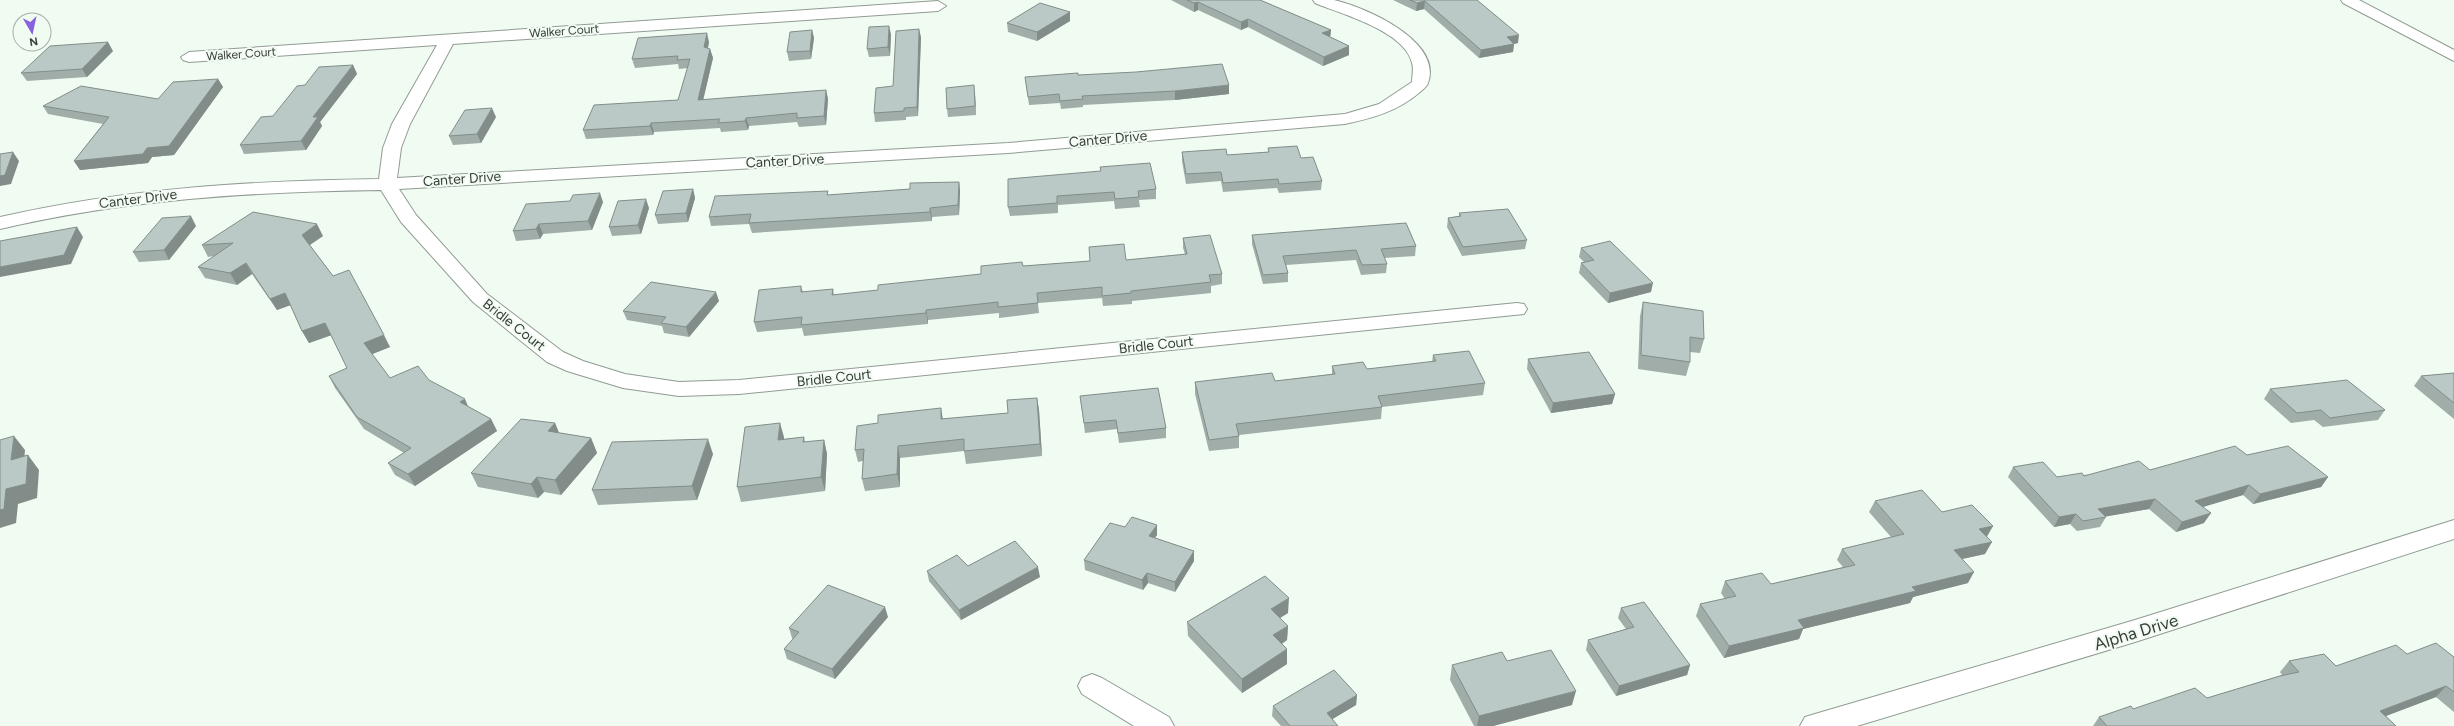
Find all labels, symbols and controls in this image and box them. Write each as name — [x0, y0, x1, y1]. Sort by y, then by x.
north arrow — [12, 12, 52, 52]
street label: Walker Court — [529, 22, 600, 40]
text: N — [28, 34, 39, 48]
street label: Walker Court — [206, 45, 277, 63]
street label: Canter Drive — [1068, 127, 1148, 151]
street label: Canter Drive — [745, 150, 825, 172]
street label: Canter Drive — [422, 168, 502, 190]
street label: Canter Drive — [98, 186, 178, 212]
street label: Bridle Court — [479, 295, 549, 355]
street label: Bridle Court — [1118, 333, 1194, 357]
street label: Bridle Court — [796, 366, 872, 390]
street label: Alpha Drive — [2091, 610, 2181, 654]

